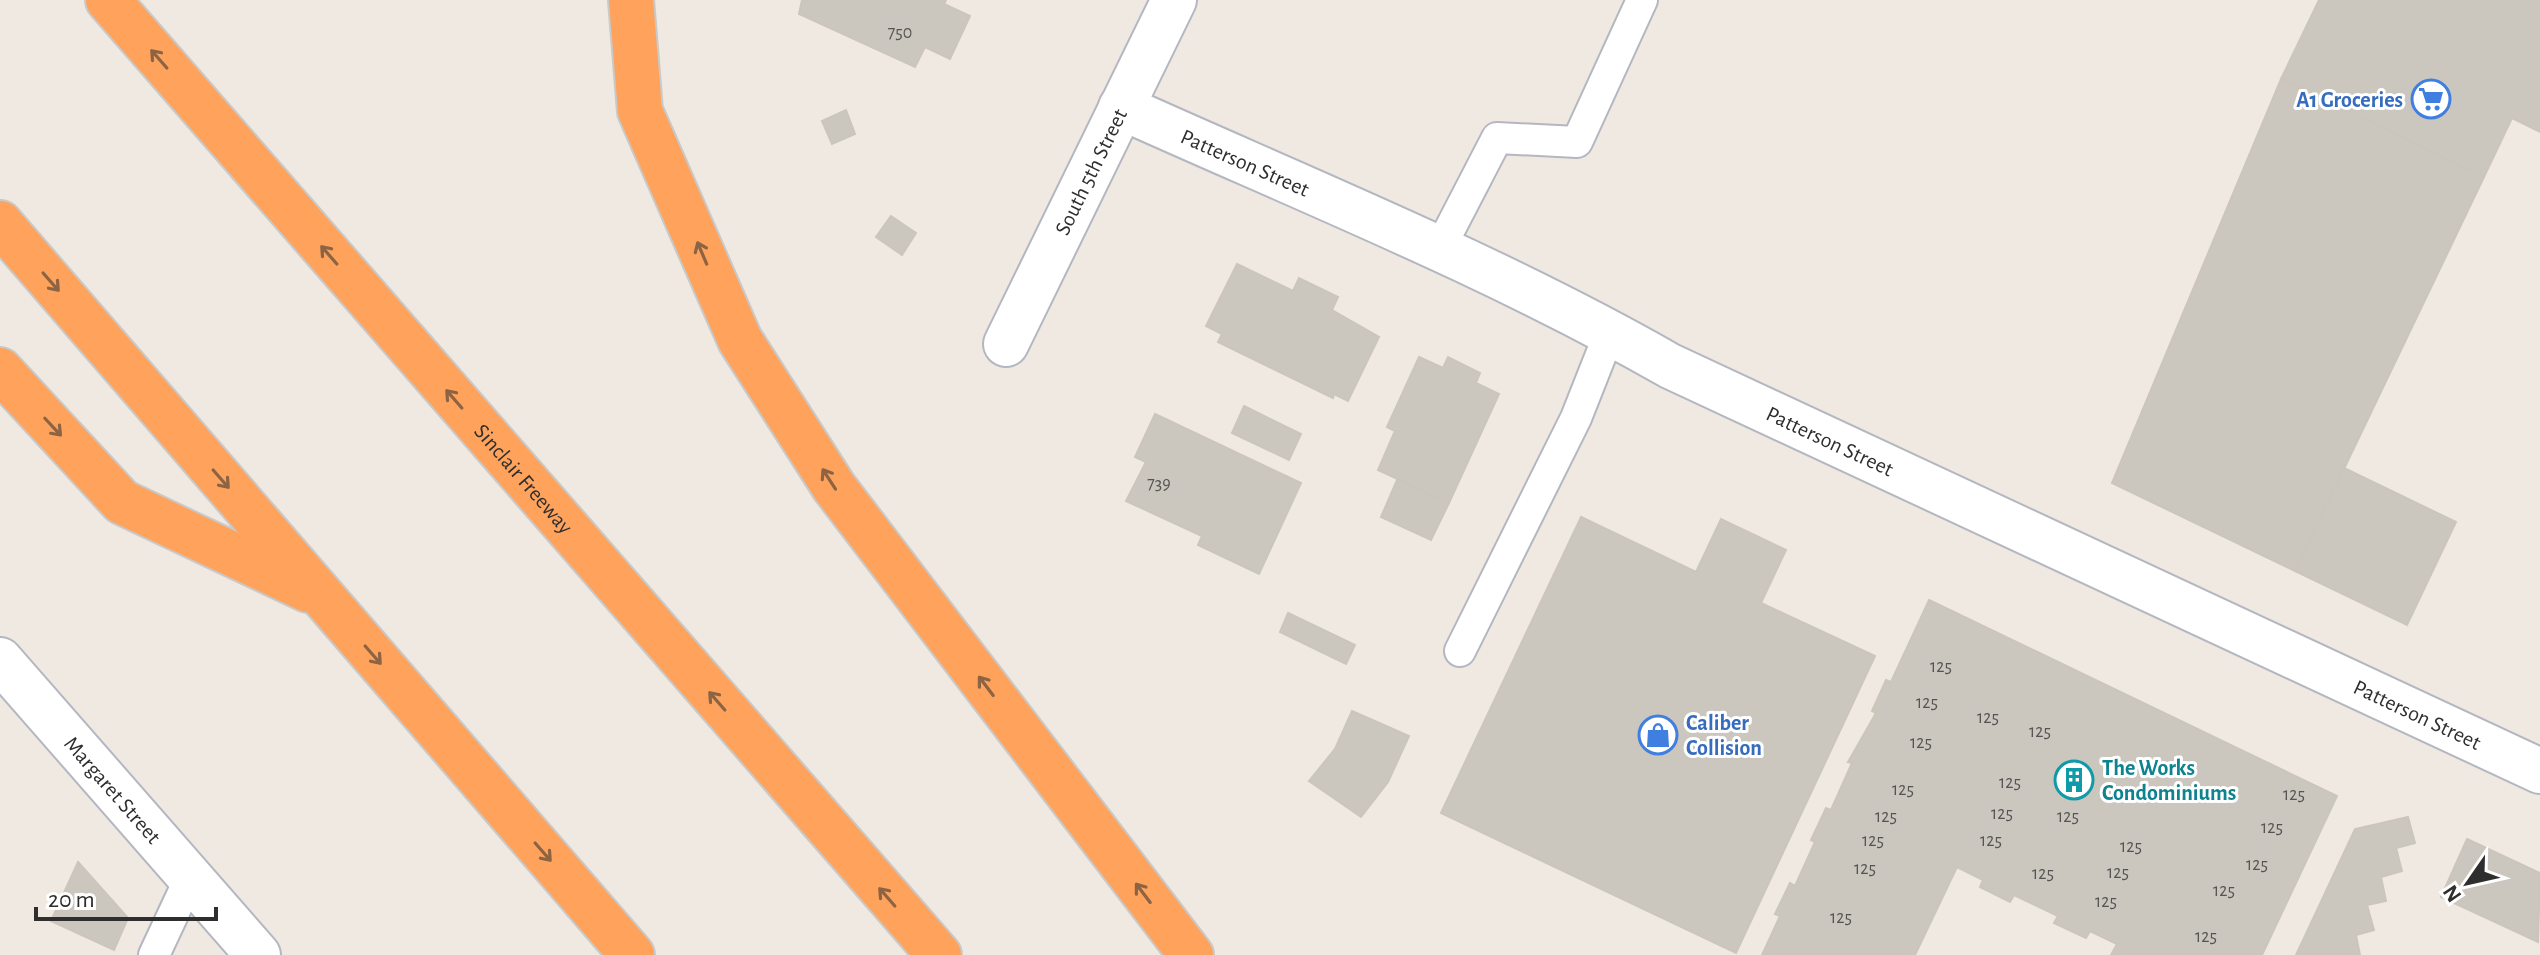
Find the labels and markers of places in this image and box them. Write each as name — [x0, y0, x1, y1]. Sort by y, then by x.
supermarket icon: A1 Groceries — [2410, 78, 2452, 120]
place label: A1 Groceries — [2296, 89, 2403, 111]
place label: Caliber Collision — [1686, 712, 1762, 759]
shop icon: Caliber Collision — [1637, 714, 1679, 756]
place label: The Works Condominiums — [2102, 757, 2236, 804]
building icon: The Works Condominiums — [2053, 759, 2095, 801]

